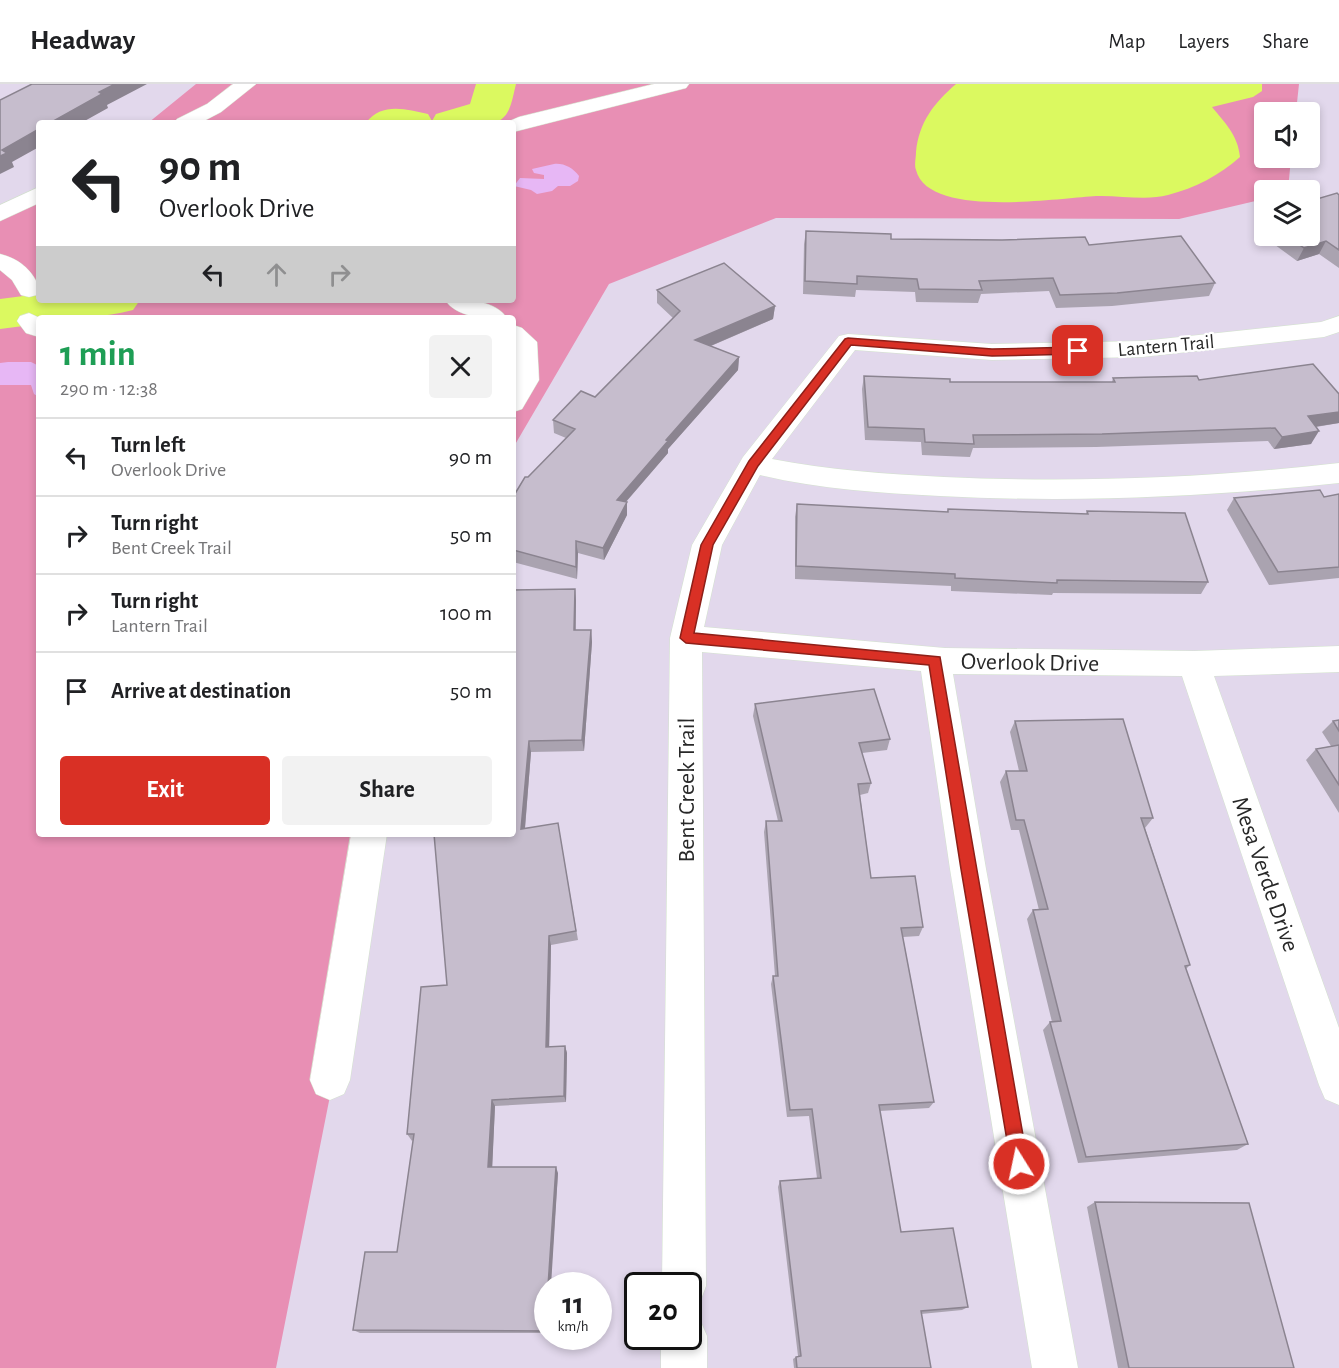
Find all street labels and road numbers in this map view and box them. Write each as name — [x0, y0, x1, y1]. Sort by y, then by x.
street label: Lantern Trail — [1117, 332, 1215, 360]
street label: Overlook Drive — [961, 650, 1099, 676]
street label: Bent Creek Trail — [675, 717, 699, 863]
street label: Mesa Verde Drive — [1227, 794, 1303, 955]

